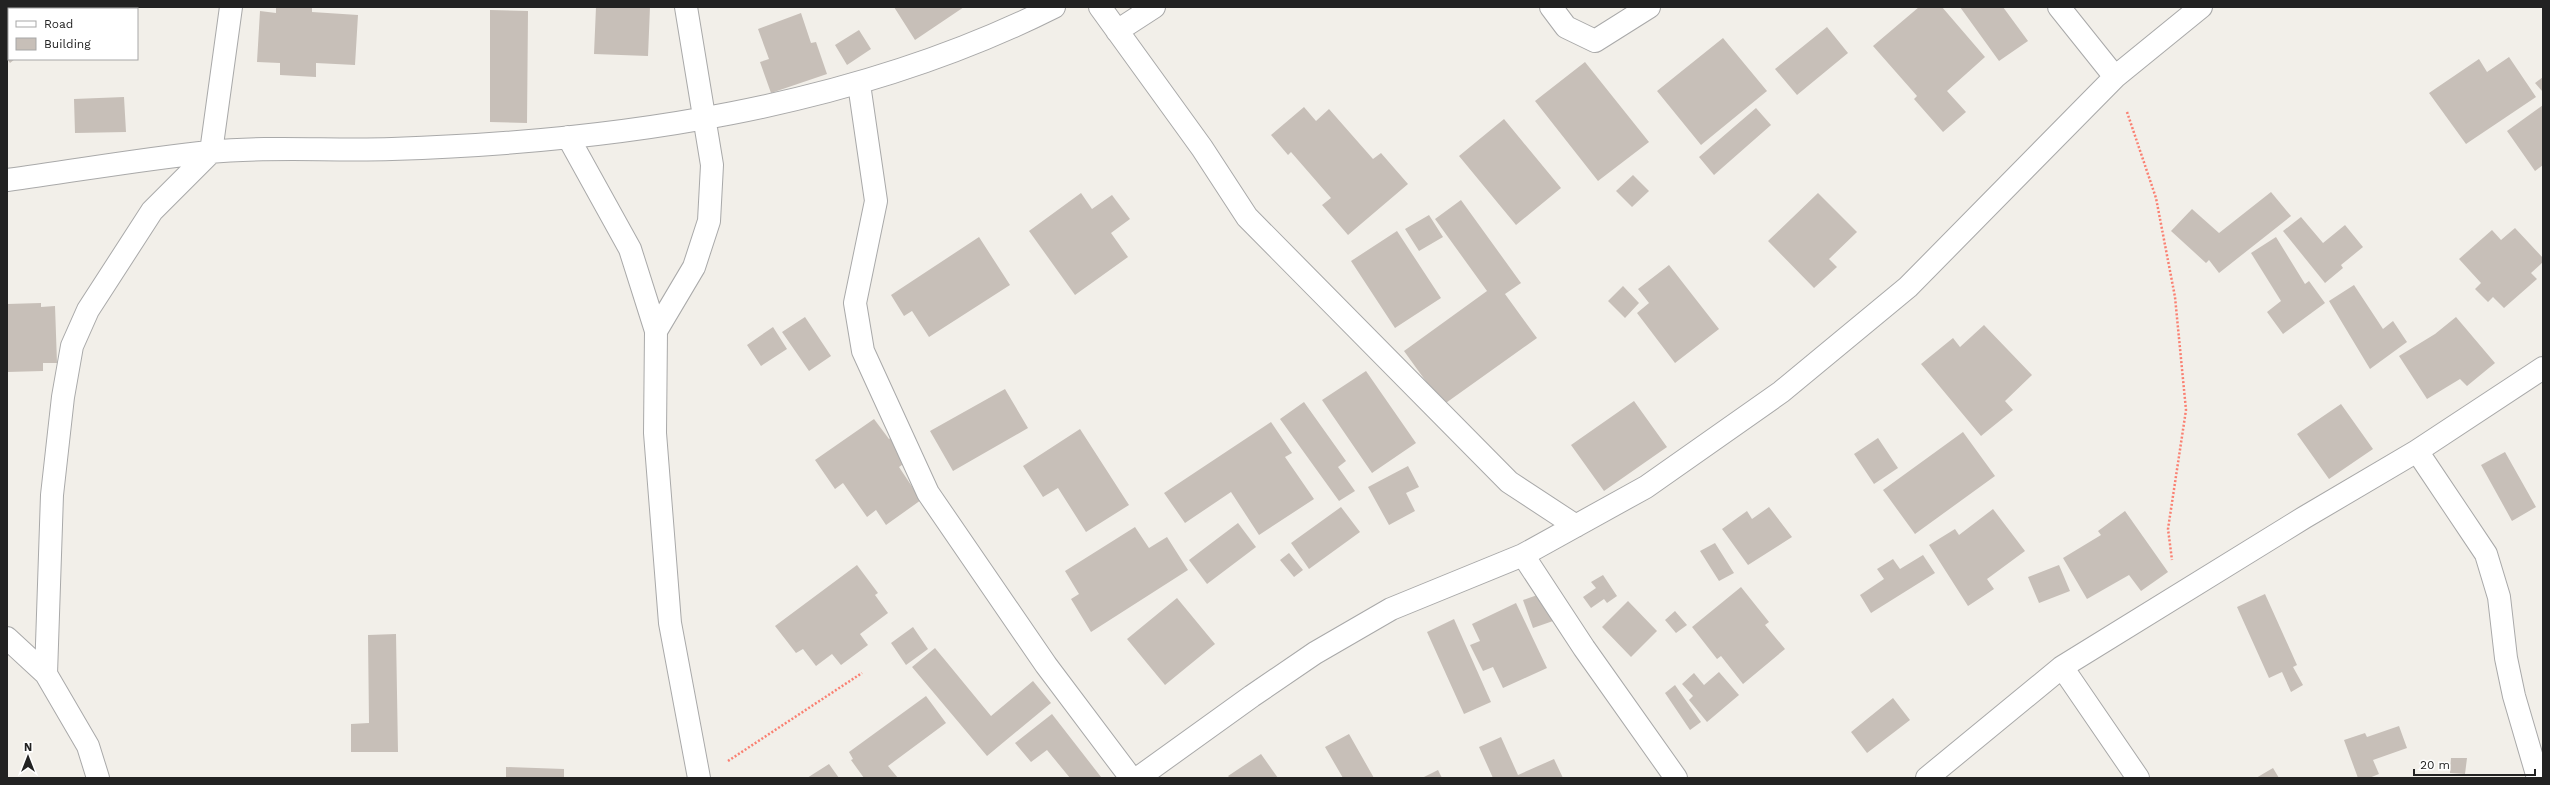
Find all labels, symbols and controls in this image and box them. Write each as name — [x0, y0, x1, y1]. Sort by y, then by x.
legend — [8, 8, 138, 60]
text: Road — [44, 17, 73, 31]
text: Building — [44, 37, 91, 51]
north arrow — [8, 737, 48, 777]
text: N — [24, 741, 32, 754]
scale bar — [2414, 751, 2535, 777]
text: 20 m — [2420, 758, 2450, 772]

